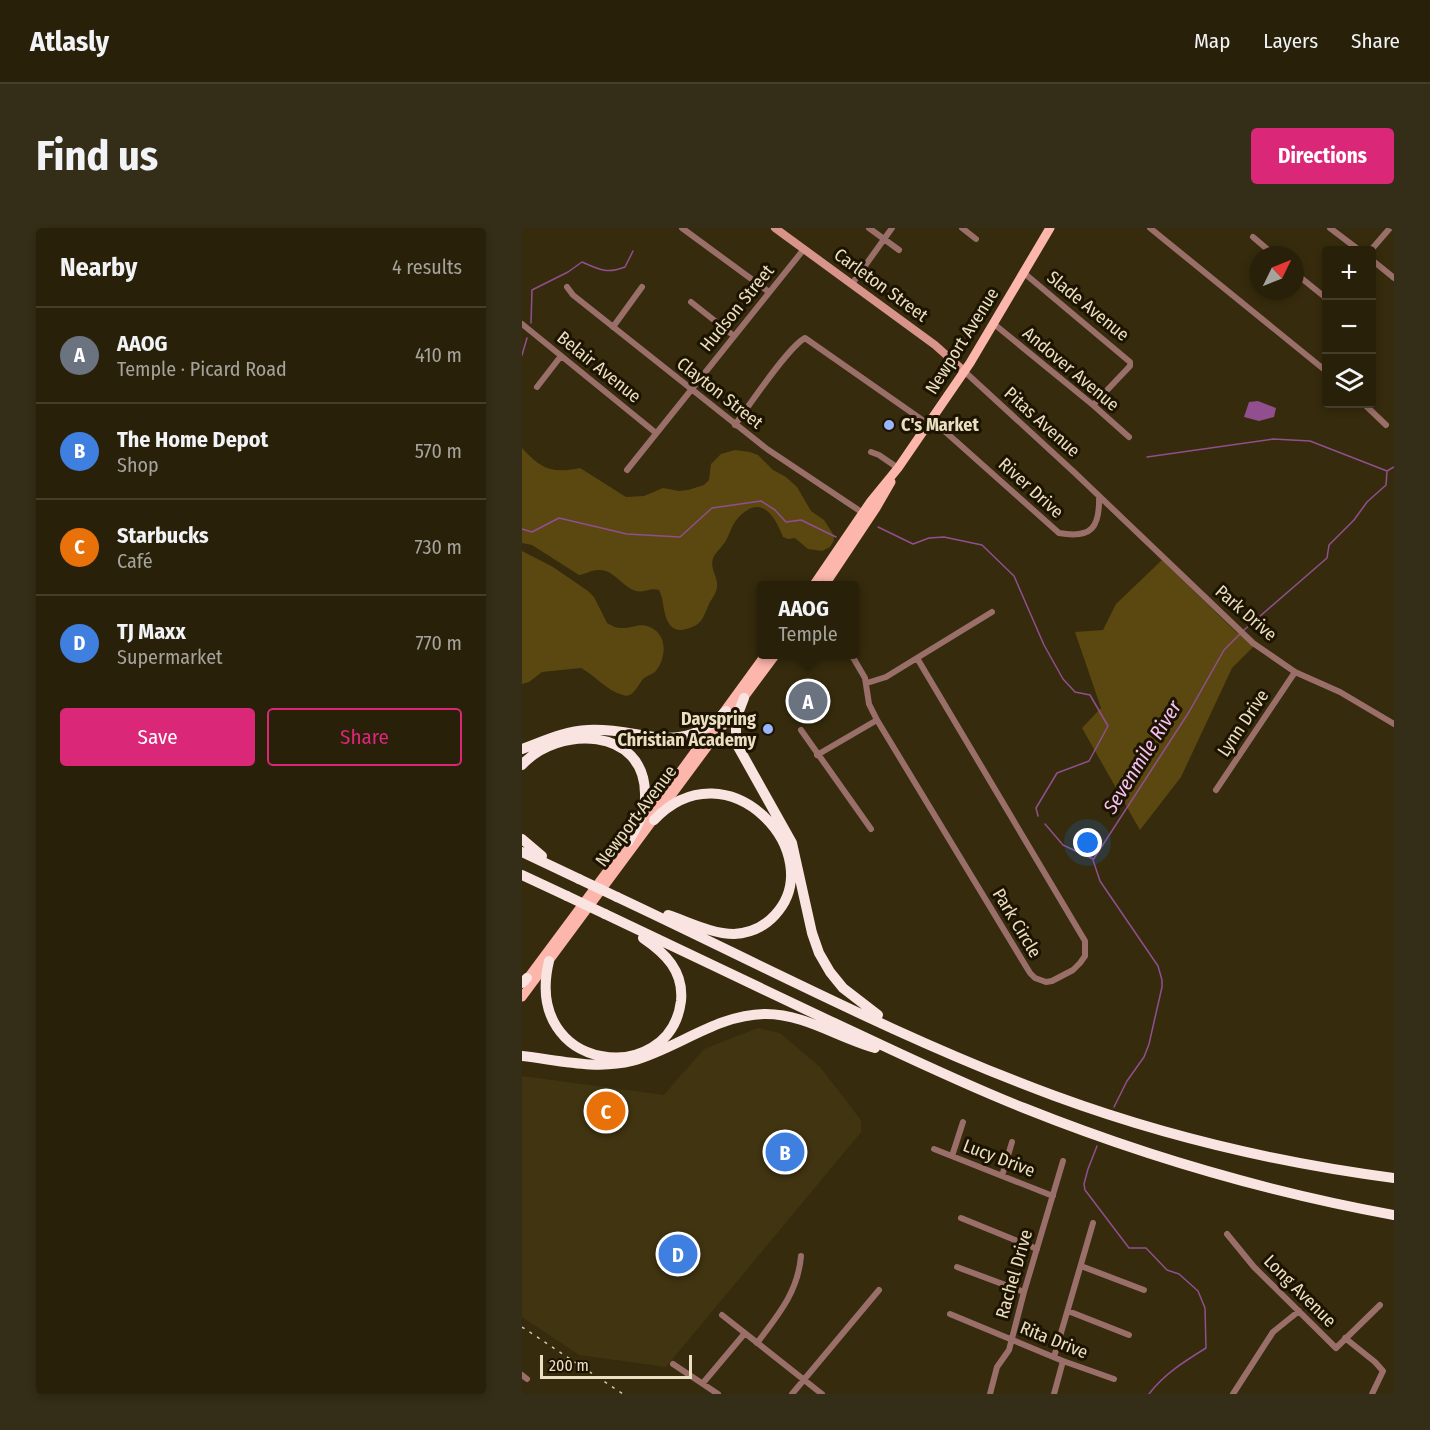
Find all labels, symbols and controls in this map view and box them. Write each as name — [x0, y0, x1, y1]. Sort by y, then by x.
text: Atlasly — [30, 25, 109, 58]
text: Map — [1194, 28, 1230, 54]
text: Layers — [1263, 28, 1318, 54]
text: Share — [1351, 28, 1400, 54]
button: Directions — [1251, 128, 1394, 184]
text: Find us — [36, 131, 158, 181]
street label: Carleton Street — [830, 244, 932, 326]
north arrow — [1250, 246, 1304, 300]
map controls — [1322, 246, 1376, 408]
button: + — [1322, 246, 1376, 300]
text: Nearby — [60, 252, 137, 283]
text: 4 results — [392, 255, 462, 279]
street label: Hudson Street — [695, 260, 779, 356]
street label: Slade Avenue — [1042, 266, 1134, 346]
street label: Newport Avenue — [921, 284, 1003, 398]
button: − — [1322, 300, 1376, 354]
street label: Andover Avenue — [1018, 322, 1124, 416]
street label: Belair Avenue — [553, 327, 645, 408]
text: AAOG — [117, 330, 168, 357]
text: A — [74, 343, 85, 367]
text: 410 m — [415, 343, 462, 367]
street label: Clayton Street — [673, 353, 768, 434]
button: layers — [1322, 354, 1376, 408]
text: Temple · Picard Road — [117, 357, 287, 381]
street label: Pitas Avenue — [1000, 382, 1085, 462]
place label: C's Market — [901, 414, 979, 436]
marker: C's Market — [882, 418, 896, 432]
text: The Home Depot — [117, 426, 268, 453]
text: B — [74, 439, 85, 463]
text: 570 m — [415, 439, 462, 463]
text: Shop — [117, 453, 159, 477]
street label: River Drive — [994, 453, 1068, 523]
text: Starbucks — [117, 522, 209, 549]
text: C — [74, 535, 85, 559]
text: 730 m — [415, 535, 462, 559]
text: Café — [117, 549, 153, 573]
street label: Park Drive — [1211, 580, 1281, 646]
popup — [757, 581, 859, 659]
text: AAOG — [778, 595, 829, 622]
text: TJ Maxx — [117, 618, 186, 645]
text: Temple — [778, 622, 838, 646]
text: D — [74, 631, 85, 655]
text: 770 m — [415, 631, 462, 655]
text: Supermarket — [117, 645, 223, 669]
pin: A — [788, 678, 828, 724]
street label: Lynn Drive — [1213, 685, 1273, 761]
water label: Sevenmile River — [1097, 695, 1187, 819]
button: Save — [60, 708, 255, 766]
button: Share — [267, 708, 462, 766]
place label: Dayspring Christian Academy — [618, 708, 756, 751]
marker: Dayspring Christian Academy — [761, 722, 775, 736]
street label: Newport Avenue — [591, 761, 681, 871]
your location — [1073, 828, 1102, 857]
street label: Park Circle — [988, 884, 1046, 962]
pin: C — [586, 1088, 626, 1134]
pin: B — [766, 1130, 804, 1174]
street label: Lucy Drive — [960, 1134, 1038, 1182]
street label: Rachel Drive — [991, 1227, 1037, 1321]
pin: D — [658, 1232, 698, 1276]
street label: Long Avenue — [1259, 1250, 1341, 1332]
street label: Rita Drive — [1017, 1316, 1091, 1364]
scale bar — [540, 1352, 692, 1380]
text: 200 m — [549, 1356, 589, 1375]

